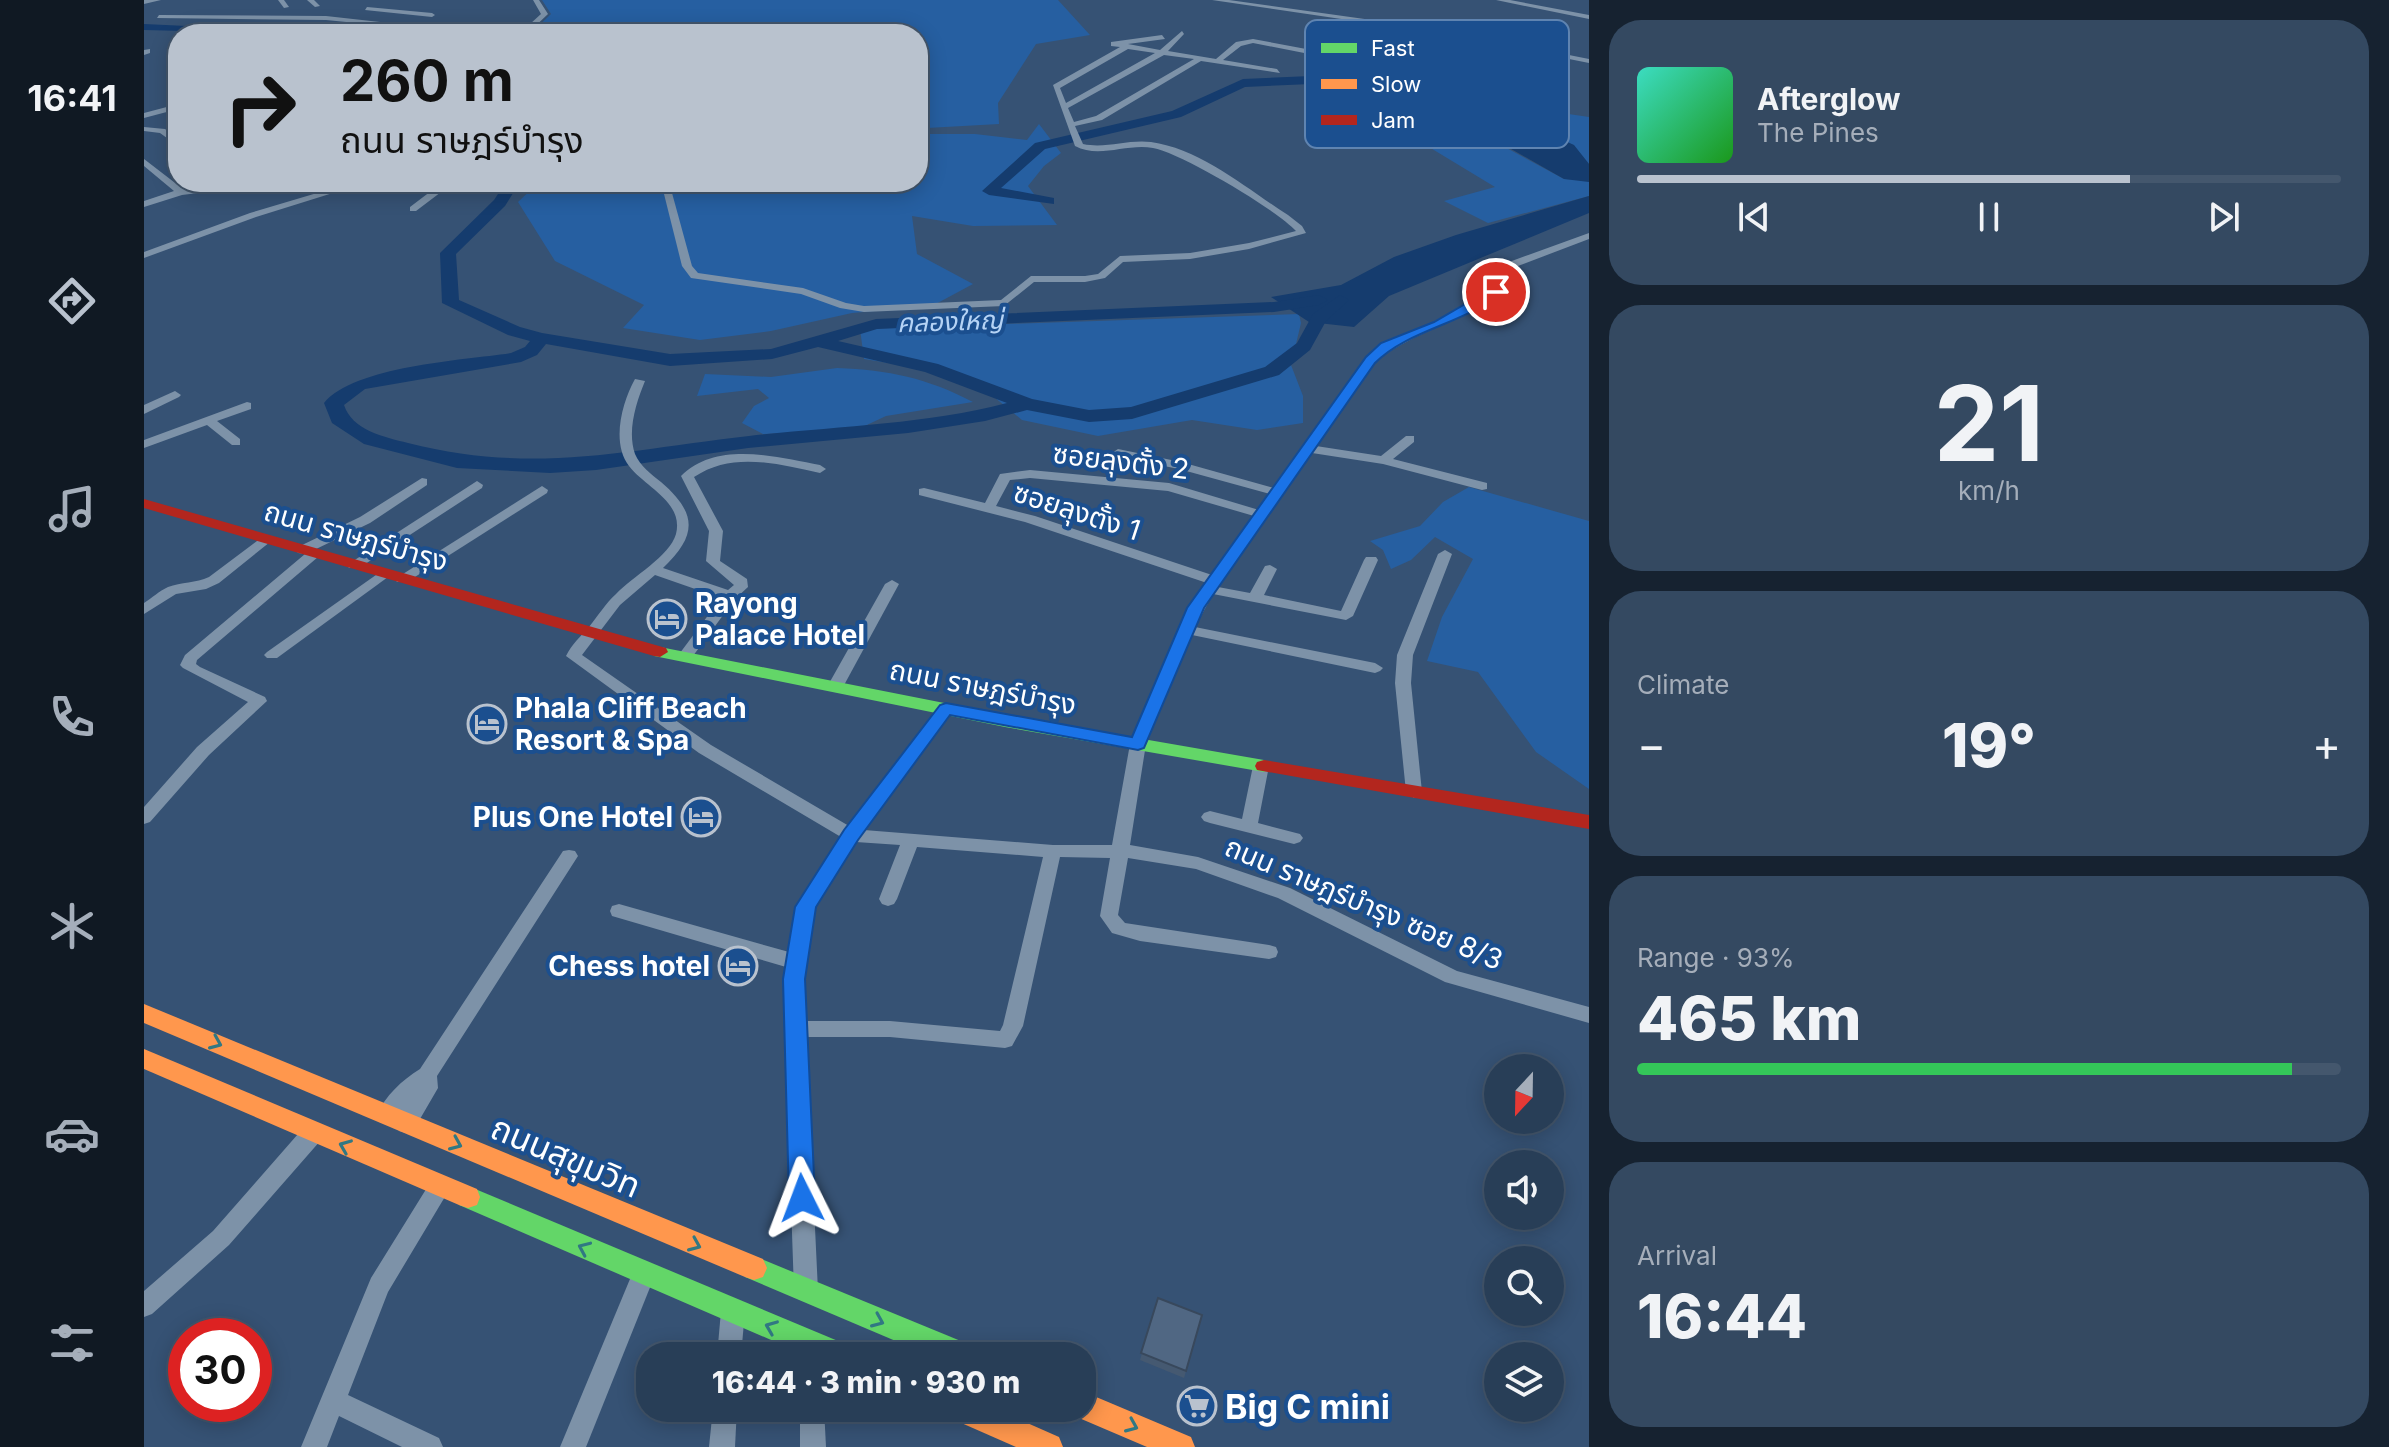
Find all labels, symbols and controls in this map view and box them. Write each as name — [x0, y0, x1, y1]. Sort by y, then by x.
legend — [1305, 20, 1569, 148]
text: Fast — [1371, 35, 1415, 61]
text: 260 m — [340, 47, 514, 115]
icon: right — [208, 56, 312, 160]
text: Slow — [1371, 71, 1421, 97]
text: 16:41 — [27, 76, 117, 120]
text: Afterglow — [1757, 81, 1901, 117]
text: Jam — [1371, 107, 1415, 133]
text: The Pines — [1757, 117, 1879, 148]
text: ถนน ราษฎร์บำรุง — [340, 118, 584, 162]
icon: previous — [1732, 195, 1776, 239]
icon: pause — [1967, 195, 2011, 239]
icon: next — [2202, 195, 2246, 239]
pin — [1462, 258, 1530, 326]
icon: arrive — [1474, 270, 1518, 314]
icon: directions — [44, 273, 100, 329]
water label: คลองใหญ่ — [896, 304, 1008, 338]
text: 21 — [1934, 360, 2044, 486]
street label: ซอยลุงตั้ง 2 — [1051, 435, 1191, 486]
street label: ซอยลุงตั้ง 1 — [1009, 474, 1145, 547]
text: km/h — [1958, 475, 2020, 506]
icon: music — [44, 481, 100, 537]
street label: ถนน ราษฎร์บำรุง — [260, 494, 452, 578]
place label: Rayong Palace Hotel — [695, 586, 865, 652]
hotel icon: Rayong Palace Hotel — [646, 598, 688, 640]
street label: ถนน ราษฎร์บำรุง — [887, 652, 1079, 722]
text: Climate — [1637, 669, 1729, 700]
icon: phone — [44, 689, 100, 745]
place label: Phala Cliff Beach Resort & Spa — [515, 691, 747, 757]
hotel icon: Phala Cliff Beach Resort & Spa — [466, 703, 508, 745]
text: 19° — [1942, 709, 2036, 781]
text: − — [1637, 718, 1666, 772]
text: + — [2312, 718, 2341, 772]
hotel icon: Plus One Hotel — [680, 796, 722, 838]
place label: Plus One Hotel — [473, 800, 673, 834]
street label: ถนน ราษฎร์บำรุง ซอย 8/3 — [1220, 829, 1508, 977]
icon: climate — [44, 898, 100, 954]
text: Range · 93% — [1637, 942, 1795, 973]
hotel icon: Chess hotel — [717, 945, 759, 987]
place label: Chess hotel — [548, 949, 710, 983]
text: 465 km — [1637, 982, 1861, 1054]
one-way arrow — [208, 1033, 222, 1050]
north arrow — [1484, 1054, 1564, 1134]
map controls — [1484, 1054, 1564, 1422]
icon: car — [44, 1106, 100, 1162]
street label: ถนนสุขุมวิท — [485, 1106, 647, 1207]
one-way arrow — [447, 1135, 462, 1151]
one-way arrow — [339, 1139, 353, 1155]
button: sound — [1484, 1150, 1564, 1230]
position arrow — [760, 1156, 844, 1240]
one-way arrow — [687, 1235, 701, 1251]
text: Arrival — [1637, 1240, 1717, 1271]
one-way arrow — [578, 1242, 592, 1258]
button: search — [1484, 1246, 1564, 1326]
text: 16:44 — [1637, 1280, 1807, 1352]
one-way arrow — [870, 1311, 884, 1328]
icon: filters — [44, 1315, 100, 1371]
speed limit sign: 30 — [168, 1318, 272, 1422]
one-way arrow — [765, 1320, 779, 1337]
button: layers — [1484, 1342, 1564, 1422]
text: 16:44 · 3 min · 930 m — [712, 1364, 1020, 1400]
supermarket icon: Big C mini — [1176, 1385, 1218, 1427]
place label: Big C mini — [1225, 1386, 1390, 1427]
one-way arrow — [1124, 1416, 1138, 1433]

